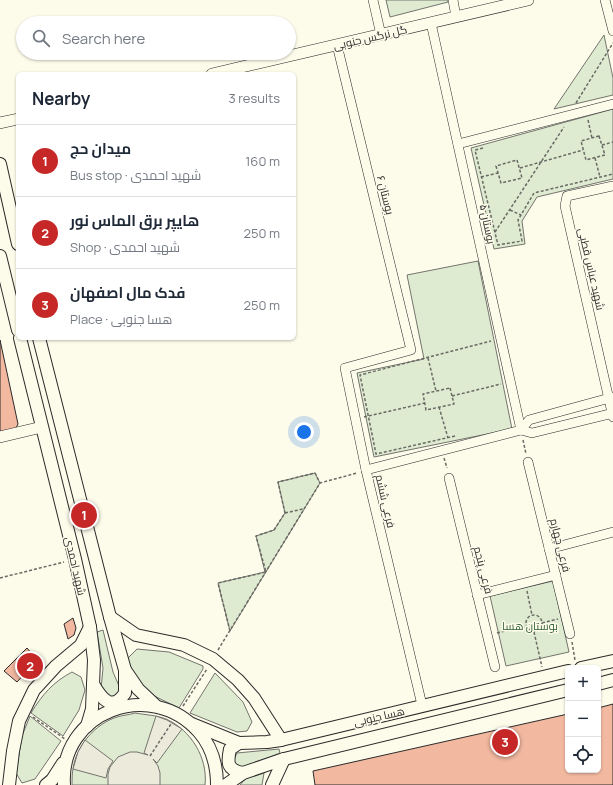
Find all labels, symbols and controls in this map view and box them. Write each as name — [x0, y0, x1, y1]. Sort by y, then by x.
search box — [16, 16, 296, 60]
street label: گل نرگس جنوبی — [332, 21, 408, 53]
icon: search — [30, 27, 52, 49]
text: Search here — [62, 28, 145, 49]
text: Nearby — [32, 87, 90, 110]
text: 3 results — [228, 89, 280, 107]
text: میدان حج — [70, 138, 131, 159]
text: 1 — [42, 152, 48, 170]
text: 160 m — [245, 152, 280, 170]
text: Bus stop · شهید احمدی — [70, 166, 201, 184]
street label: بوستان ۶ — [374, 174, 398, 216]
street label: بوستان ۵ — [476, 203, 500, 245]
text: هایپر برق الماس نور — [70, 210, 199, 231]
text: 2 — [41, 224, 49, 242]
text: 250 m — [244, 224, 280, 242]
street label: شهید عباس قطبی — [575, 226, 609, 312]
text: Shop · شهید احمدی — [70, 238, 180, 256]
text: فدک مال اصفهان — [70, 282, 185, 303]
text: 3 — [41, 296, 49, 314]
text: 250 m — [244, 296, 280, 314]
text: Place · هسا جنوبی — [70, 310, 172, 328]
your location — [294, 422, 314, 442]
street label: فرعی ششم — [372, 473, 399, 529]
pin: 1 — [71, 500, 97, 530]
street label: فرعی چهارم — [546, 517, 575, 574]
street label: شهید احمدی — [62, 535, 90, 597]
street label: فرعی پنجم — [470, 545, 497, 596]
park label: بوستان هسا — [502, 618, 558, 633]
pin: 2 — [17, 651, 43, 681]
map controls — [565, 665, 601, 773]
button: + — [565, 665, 601, 701]
button: − — [565, 701, 601, 737]
street label: هسا جنوبی — [352, 703, 406, 729]
pin: 3 — [492, 727, 518, 757]
button: locate — [565, 737, 601, 773]

